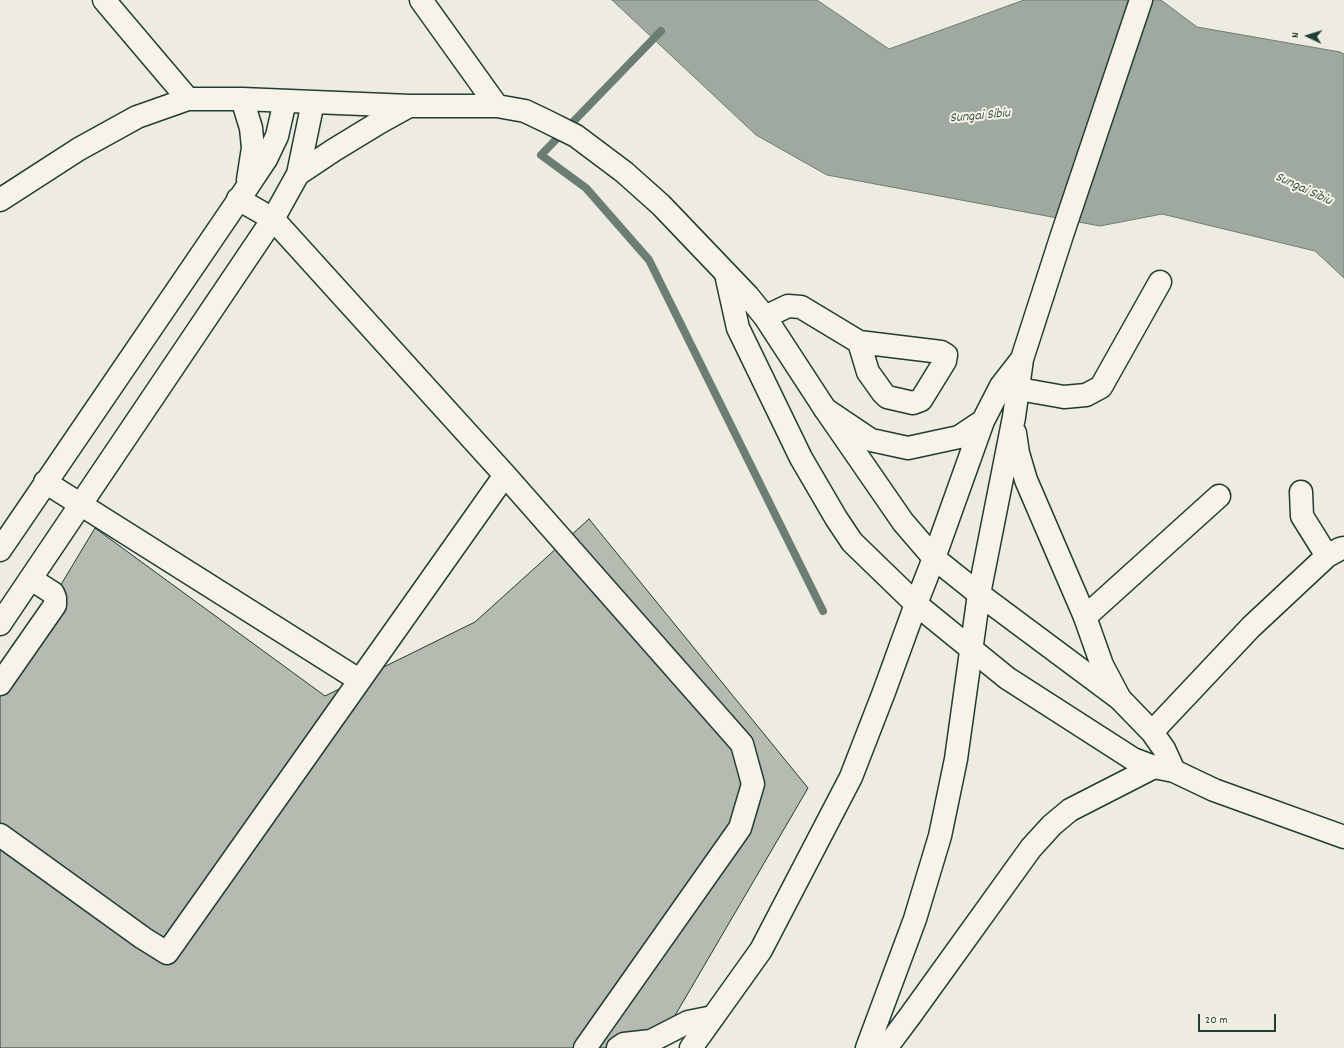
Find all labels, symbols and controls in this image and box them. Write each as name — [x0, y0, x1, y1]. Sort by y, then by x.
north arrow — [1288, 16, 1328, 56]
text: N — [1288, 32, 1304, 38]
water label: Sungai Sibiu — [949, 106, 1011, 128]
water label: Sungai Sibiu — [1272, 170, 1334, 210]
scale bar — [1200, 1006, 1278, 1032]
text: 20 m — [1205, 1012, 1228, 1029]

